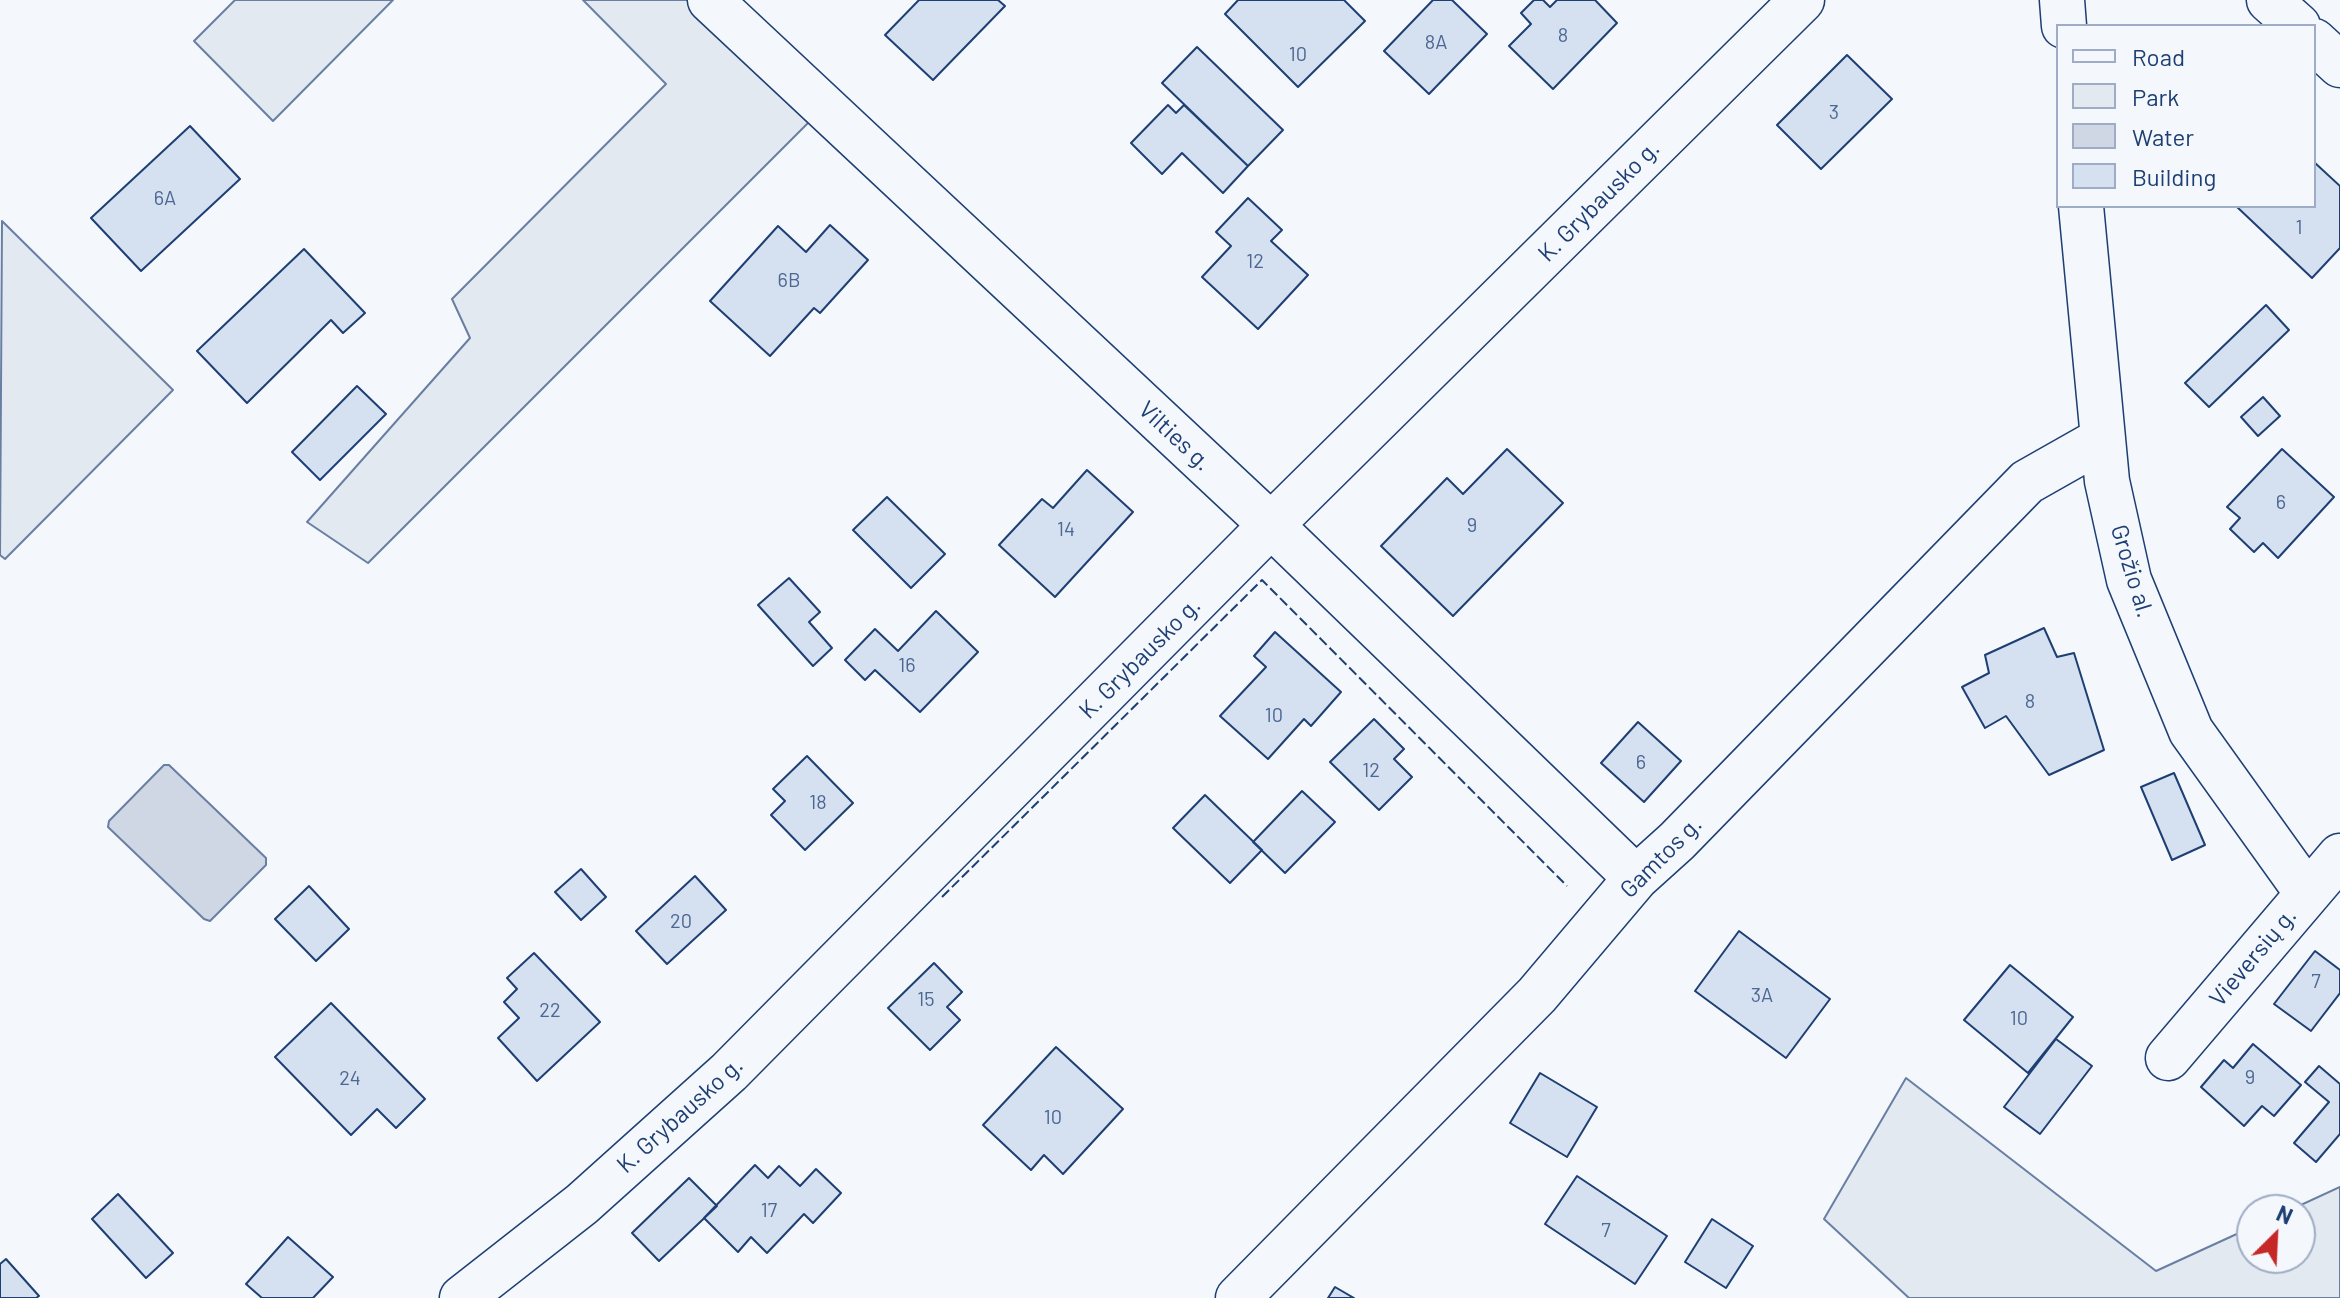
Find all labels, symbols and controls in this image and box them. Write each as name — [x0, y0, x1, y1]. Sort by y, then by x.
house number: 8 — [1558, 23, 1568, 47]
legend — [2056, 24, 2316, 208]
house number: 8A — [1425, 30, 1447, 54]
house number: 10 — [1289, 42, 1307, 66]
text: Road — [2132, 42, 2185, 71]
text: Park — [2132, 82, 2179, 111]
house number: 3 — [1829, 100, 1839, 124]
text: Water — [2132, 122, 2194, 151]
street label: K. Grybausko g. — [1532, 134, 1666, 268]
text: Building — [2132, 162, 2216, 191]
house number: 6A — [154, 186, 176, 210]
house number: 1 — [2296, 215, 2302, 239]
house number: 12 — [1246, 249, 1264, 273]
house number: 6B — [778, 268, 800, 292]
street label: Vilties g. — [1133, 395, 1217, 477]
house number: 6 — [2276, 490, 2286, 514]
house number: 9 — [1467, 513, 1477, 537]
house number: 14 — [1057, 517, 1075, 541]
street label: Grožio al. — [2104, 521, 2160, 621]
street label: K. Grybausko g. — [1073, 591, 1207, 725]
house number: 16 — [898, 653, 916, 677]
house number: 8 — [2025, 689, 2035, 713]
house number: 10 — [1265, 703, 1283, 727]
house number: 6 — [1636, 750, 1646, 774]
house number: 12 — [1362, 758, 1380, 782]
house number: 18 — [809, 790, 827, 814]
street label: Gamtos g. — [1614, 810, 1708, 904]
street label: Vieversių g. — [2203, 902, 2303, 1012]
house number: 20 — [670, 909, 692, 933]
house number: 7 — [2311, 969, 2321, 993]
house number: 3A — [1751, 983, 1773, 1007]
house number: 15 — [917, 987, 935, 1011]
house number: 22 — [539, 998, 561, 1022]
house number: 10 — [2010, 1006, 2028, 1030]
street label: K. Grybausko g. — [611, 1051, 749, 1179]
house number: 9 — [2245, 1065, 2255, 1089]
house number: 24 — [339, 1066, 361, 1090]
house number: 10 — [1044, 1105, 1062, 1129]
north arrow — [2236, 1194, 2316, 1274]
house number: 17 — [761, 1198, 777, 1222]
text: N — [2273, 1199, 2297, 1229]
house number: 7 — [1601, 1218, 1611, 1242]

